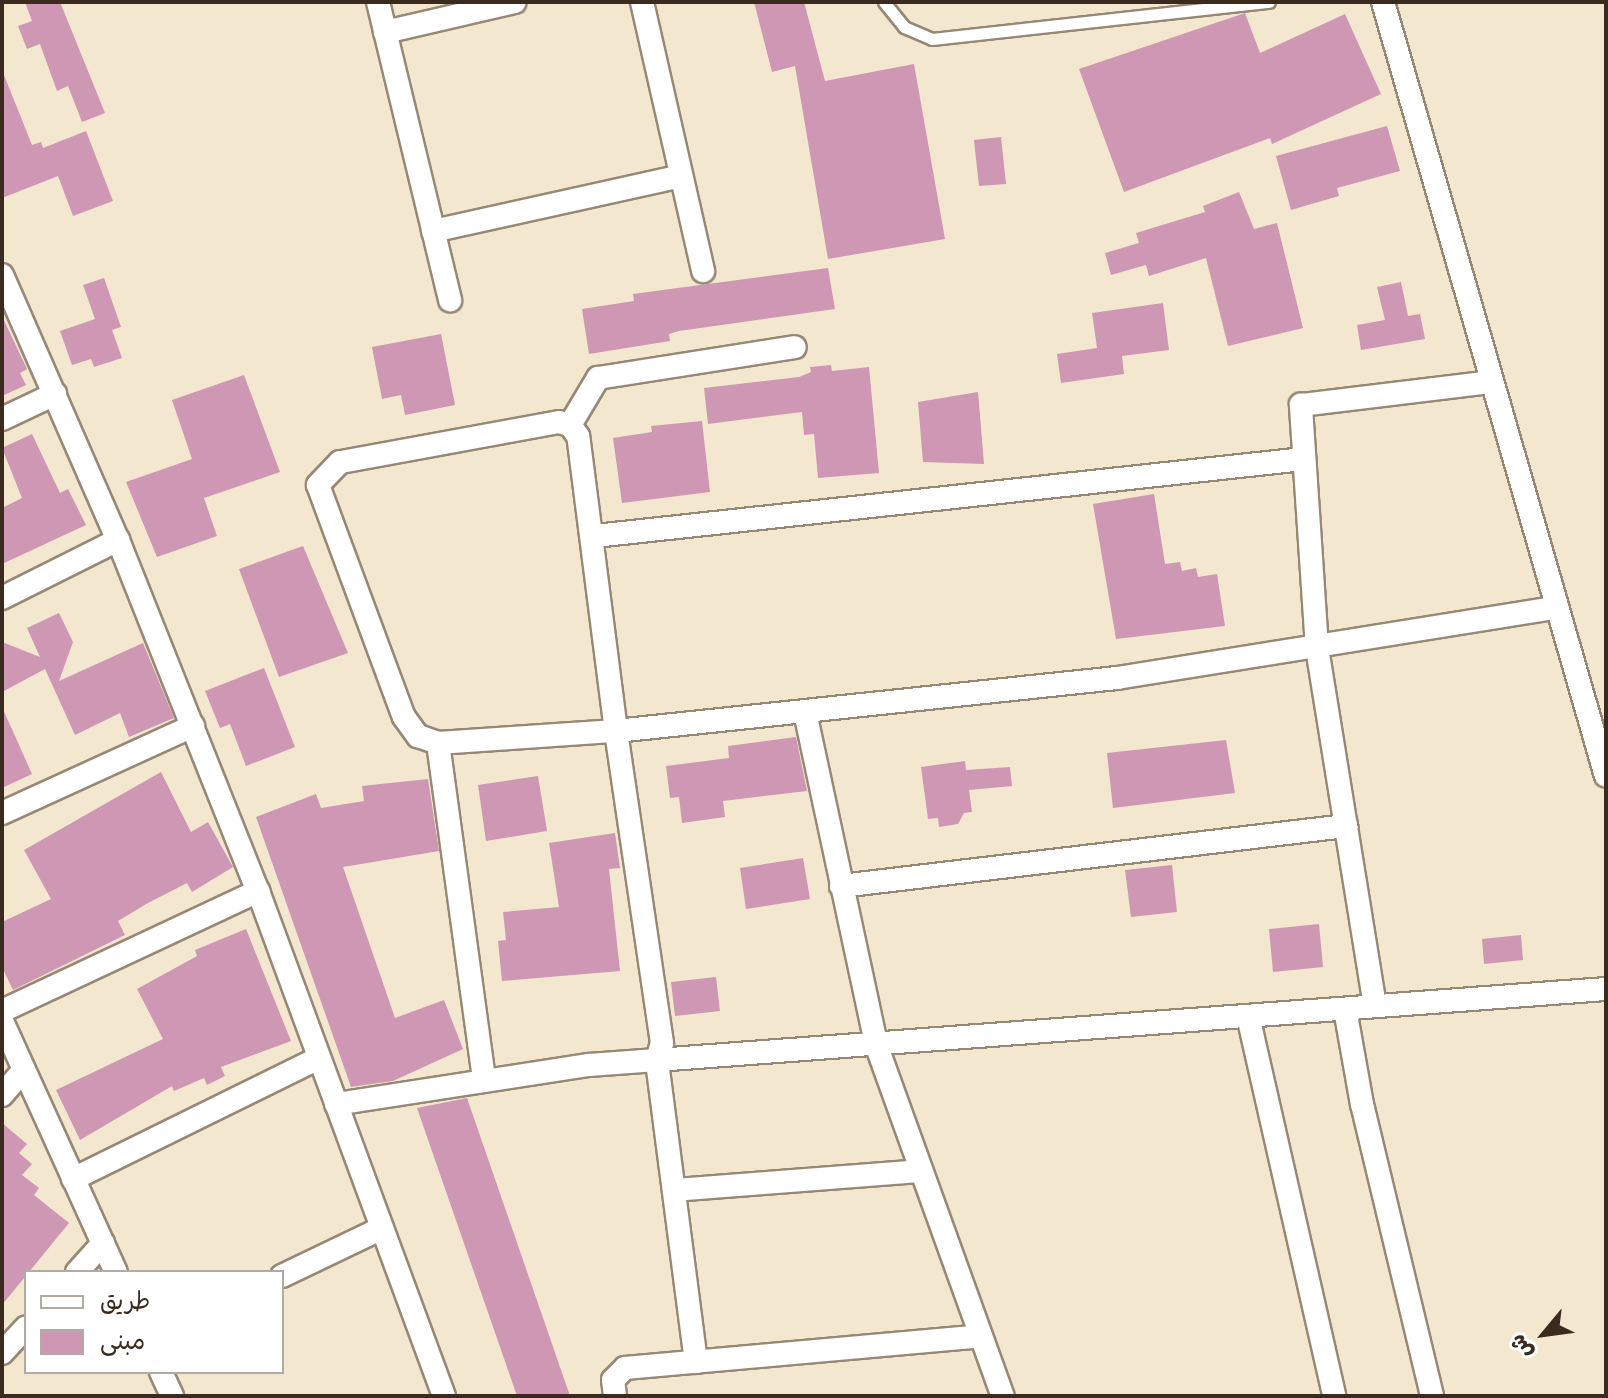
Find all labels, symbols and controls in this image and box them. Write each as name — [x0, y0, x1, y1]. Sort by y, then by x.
legend — [24, 1270, 284, 1374]
text: طريق — [100, 1283, 150, 1322]
north arrow — [1504, 1294, 1584, 1374]
text: مبنى — [100, 1323, 145, 1362]
text: ش — [1501, 1327, 1544, 1365]

